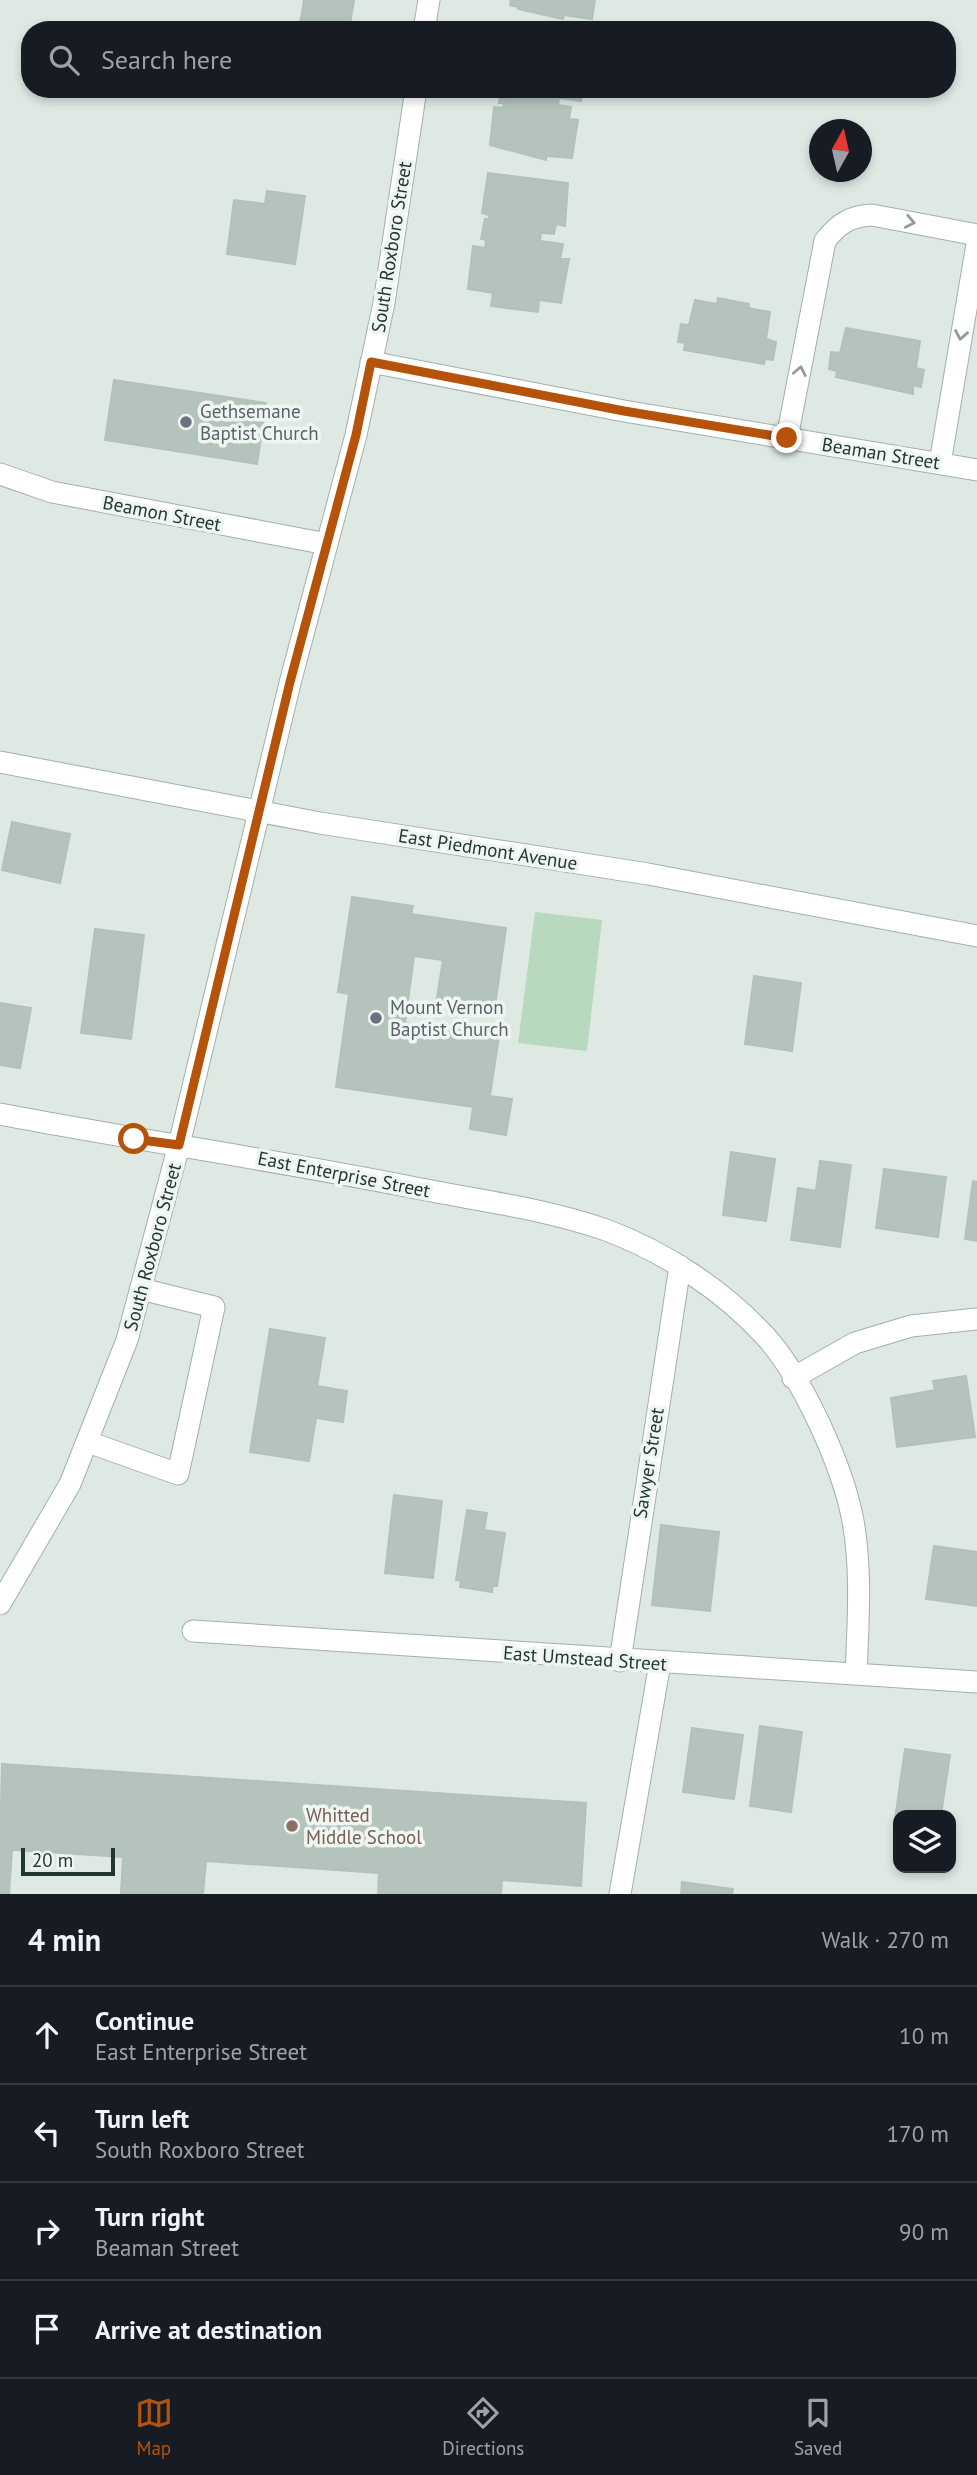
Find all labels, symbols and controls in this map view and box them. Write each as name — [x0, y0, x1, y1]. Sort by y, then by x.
search box — [21, 21, 956, 98]
icon: search — [45, 41, 83, 79]
text: Search here — [101, 43, 232, 76]
north arrow — [809, 119, 872, 182]
street label: South Roxboro Street — [366, 159, 416, 334]
one-way arrow — [904, 214, 916, 229]
one-way arrow — [954, 329, 969, 341]
one-way arrow — [791, 365, 806, 377]
place label: Gethsemane Baptist Church — [200, 399, 319, 445]
marker: Gethsemane Baptist Church — [178, 414, 194, 430]
route end — [771, 422, 802, 453]
street label: Beaman Street — [820, 432, 942, 474]
street label: Beamon Street — [101, 490, 224, 536]
street label: East Piedmont Avenue — [397, 823, 579, 875]
place label: Mount Vernon Baptist Church — [390, 995, 509, 1041]
marker: Mount Vernon Baptist Church — [368, 1010, 384, 1026]
route start — [118, 1123, 149, 1154]
street label: East Enterprise Street — [256, 1146, 433, 1203]
street label: South Roxboro Street — [118, 1160, 186, 1334]
street label: Sawyer Street — [627, 1405, 669, 1520]
street label: East Umstead Street — [502, 1640, 668, 1676]
place label: Whitted Middle School — [306, 1803, 422, 1849]
map controls — [893, 1810, 956, 1873]
button: layers — [893, 1810, 956, 1873]
marker: Whitted Middle School — [284, 1818, 300, 1834]
scale bar — [21, 1845, 116, 1877]
text: 20 m — [32, 1848, 73, 1872]
text: 4 min — [28, 1920, 101, 1959]
text: Walk · 270 m — [822, 1925, 949, 1954]
text: Continue — [95, 2004, 194, 2037]
icon: ahead — [28, 2016, 66, 2054]
text: 10 m — [899, 2021, 949, 2050]
text: East Enterprise Street — [95, 2037, 307, 2066]
text: Turn left — [95, 2102, 189, 2135]
icon: left — [28, 2114, 66, 2152]
text: 170 m — [887, 2119, 949, 2148]
text: South Roxboro Street — [95, 2135, 304, 2164]
text: Turn right — [95, 2200, 204, 2233]
icon: right — [28, 2212, 66, 2250]
text: 90 m — [899, 2217, 949, 2246]
text: Beaman Street — [95, 2233, 239, 2262]
icon: arrive — [28, 2310, 66, 2348]
text: Arrive at destination — [95, 2313, 322, 2346]
tab: Map — [135, 2394, 173, 2460]
tab: Directions — [442, 2394, 524, 2460]
tab: Saved — [794, 2394, 842, 2460]

